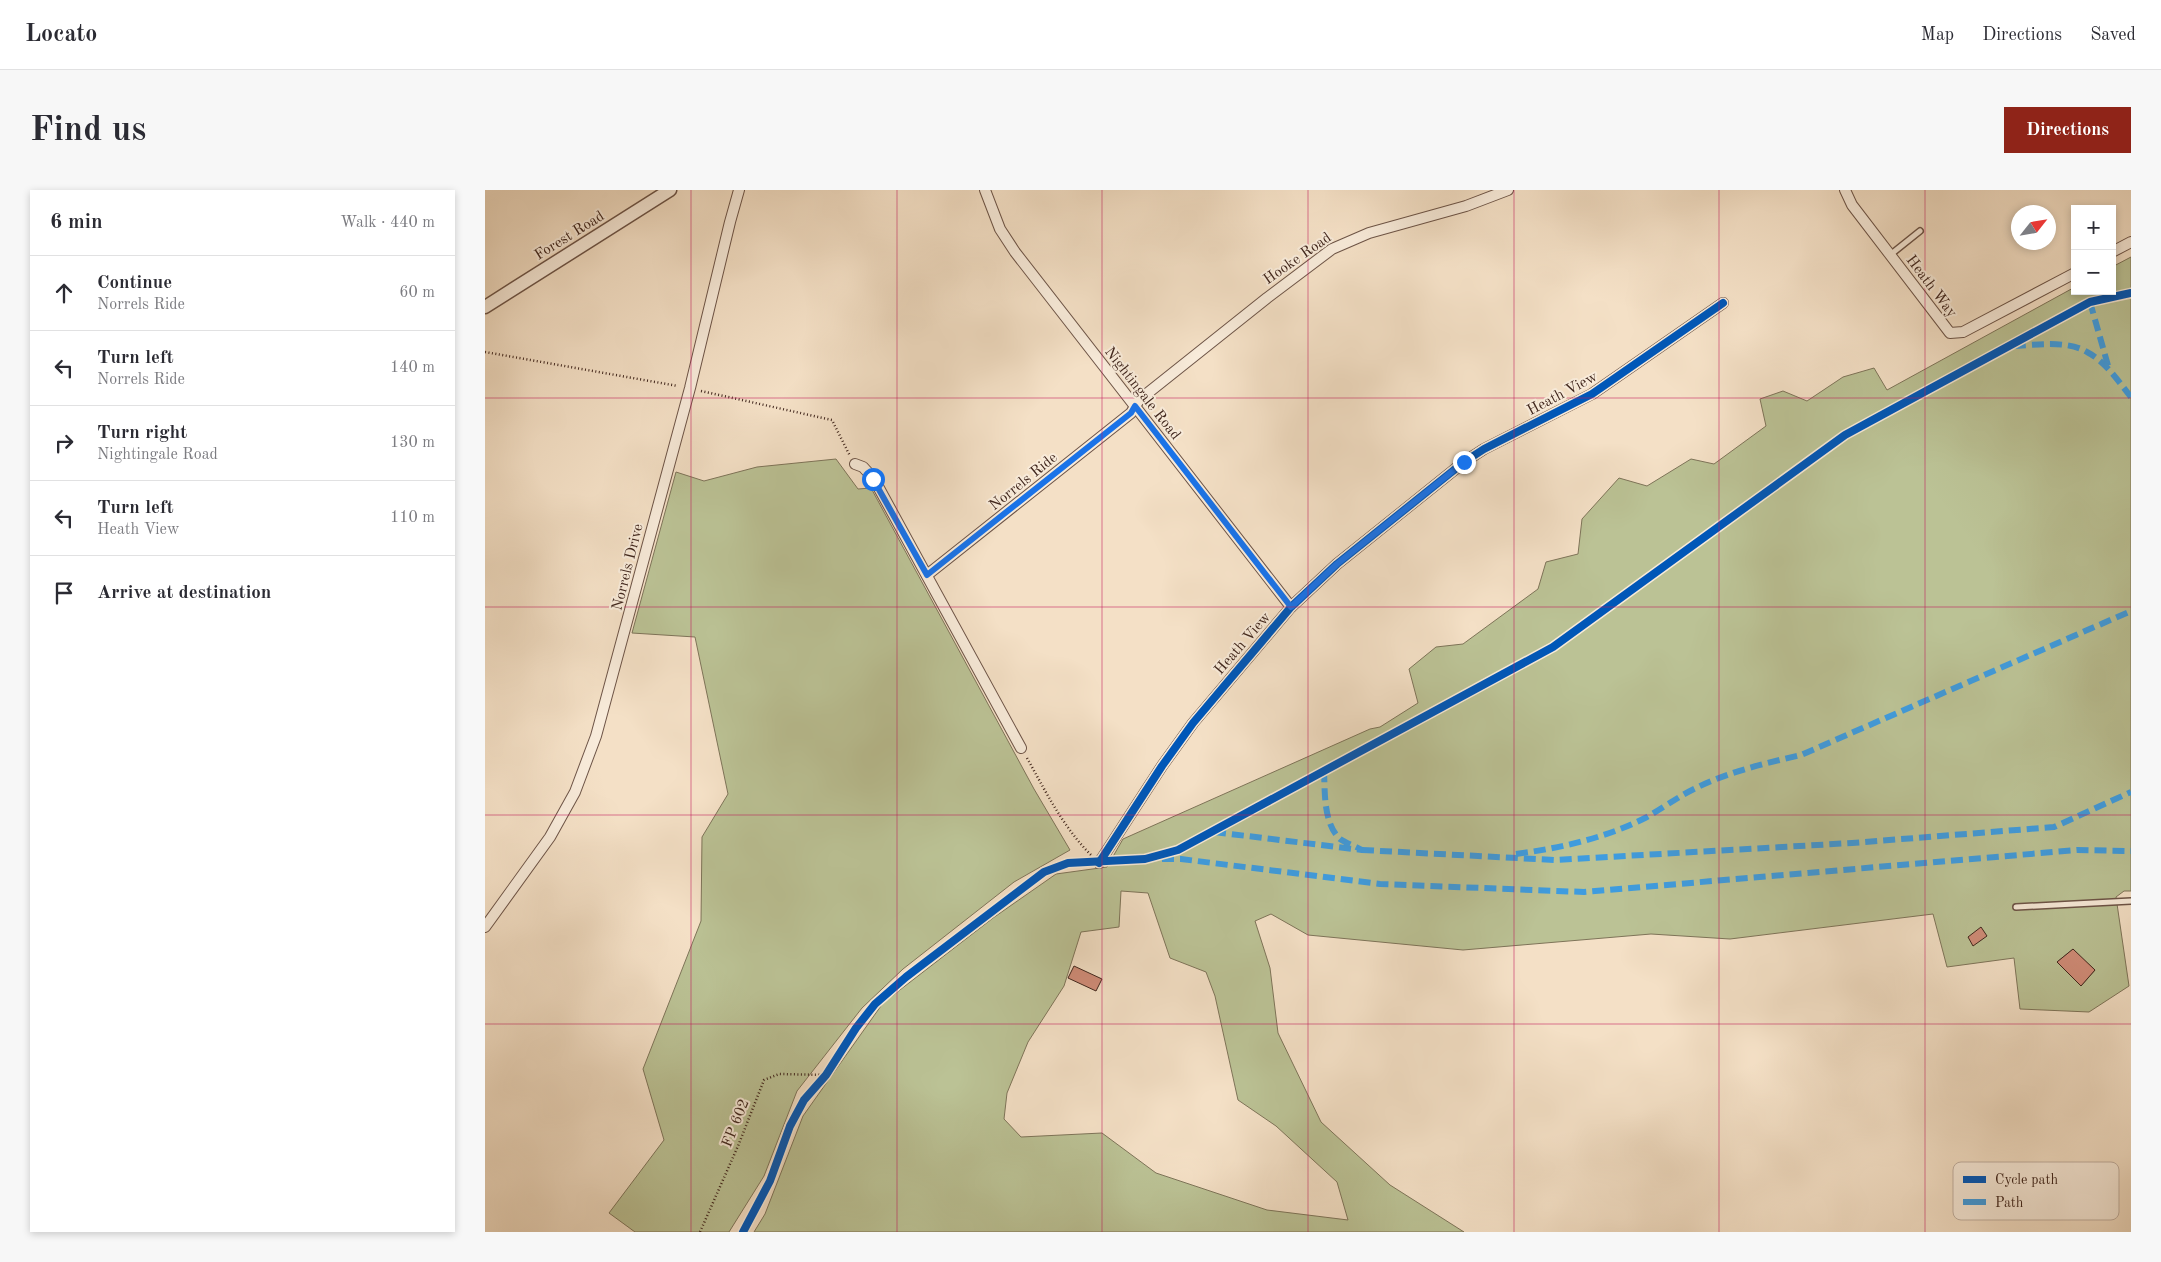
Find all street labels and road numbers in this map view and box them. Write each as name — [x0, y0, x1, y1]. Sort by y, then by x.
street label: Forest Road — [532, 209, 607, 264]
street label: Hooke Road — [1261, 230, 1335, 288]
street label: Heath Way — [1903, 253, 1959, 321]
street label: Nightingale Road — [1101, 345, 1183, 443]
street label: Heath View — [1525, 369, 1601, 419]
street label: Norrels Ride — [987, 450, 1061, 514]
street label: Norrels Drive — [610, 522, 647, 612]
street label: Heath View — [1212, 610, 1274, 678]
street label: FP 602 — [720, 1097, 753, 1150]

